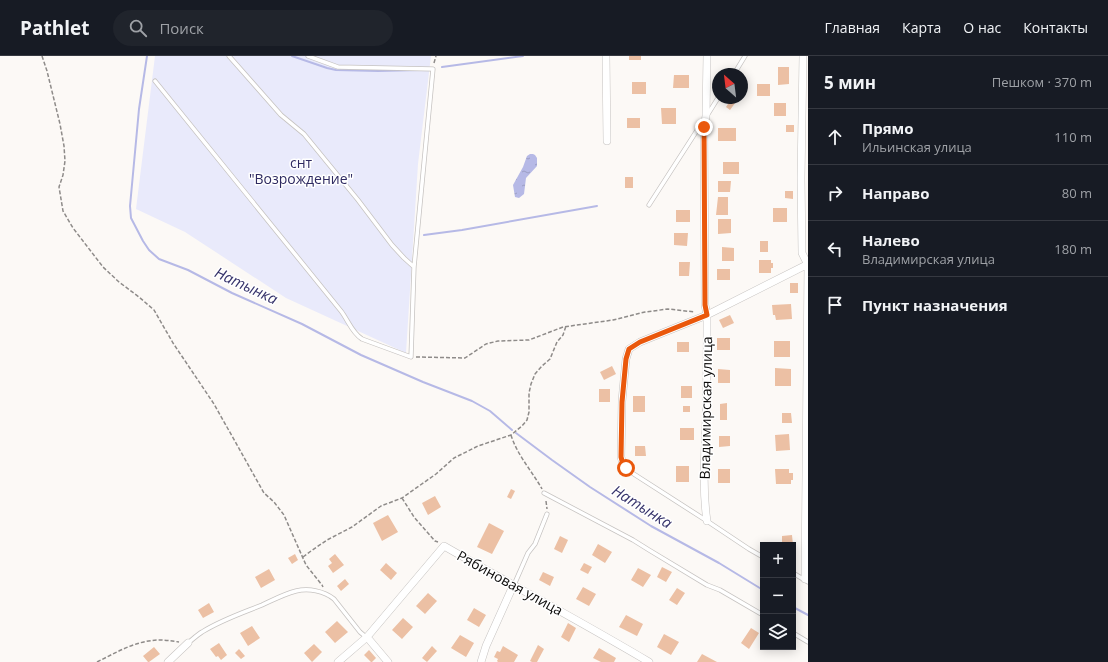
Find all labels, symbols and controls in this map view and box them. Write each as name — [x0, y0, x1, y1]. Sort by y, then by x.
search box — [113, 10, 393, 46]
text: Pathlet — [20, 15, 89, 41]
icon: search — [127, 17, 149, 39]
text: Поиск — [159, 18, 204, 38]
text: Главная — [825, 18, 880, 37]
text: Карта — [902, 18, 941, 37]
text: О нас — [963, 18, 1001, 37]
text: Контакты — [1023, 18, 1088, 37]
north arrow — [712, 68, 748, 104]
text: 5 мин — [824, 71, 876, 94]
text: Пешком · 370 m — [992, 73, 1092, 91]
route end — [695, 118, 713, 136]
text: Прямо — [862, 118, 914, 138]
icon: ahead — [824, 126, 846, 148]
text: 110 m — [1054, 128, 1092, 146]
text: Ильинская улица — [862, 138, 972, 156]
park label: снт "Возрождение" — [249, 153, 353, 188]
icon: right — [824, 182, 846, 204]
text: Направо — [862, 183, 930, 203]
text: 80 m — [1062, 184, 1092, 202]
text: Налево — [862, 230, 920, 250]
icon: left — [824, 238, 846, 260]
text: 180 m — [1054, 240, 1092, 258]
text: Владимирская улица — [862, 250, 995, 268]
water label: Натынка — [212, 262, 282, 309]
icon: arrive — [824, 294, 846, 316]
text: Пункт назначения — [862, 295, 1008, 315]
street label: Владимирская улица — [695, 336, 716, 480]
route start — [617, 459, 635, 477]
water label: Натынка — [609, 480, 677, 533]
map controls — [760, 542, 796, 650]
button: + — [760, 542, 796, 578]
street label: Рябиновая улица — [454, 546, 567, 620]
button: − — [760, 578, 796, 614]
button: layers — [760, 614, 796, 650]

